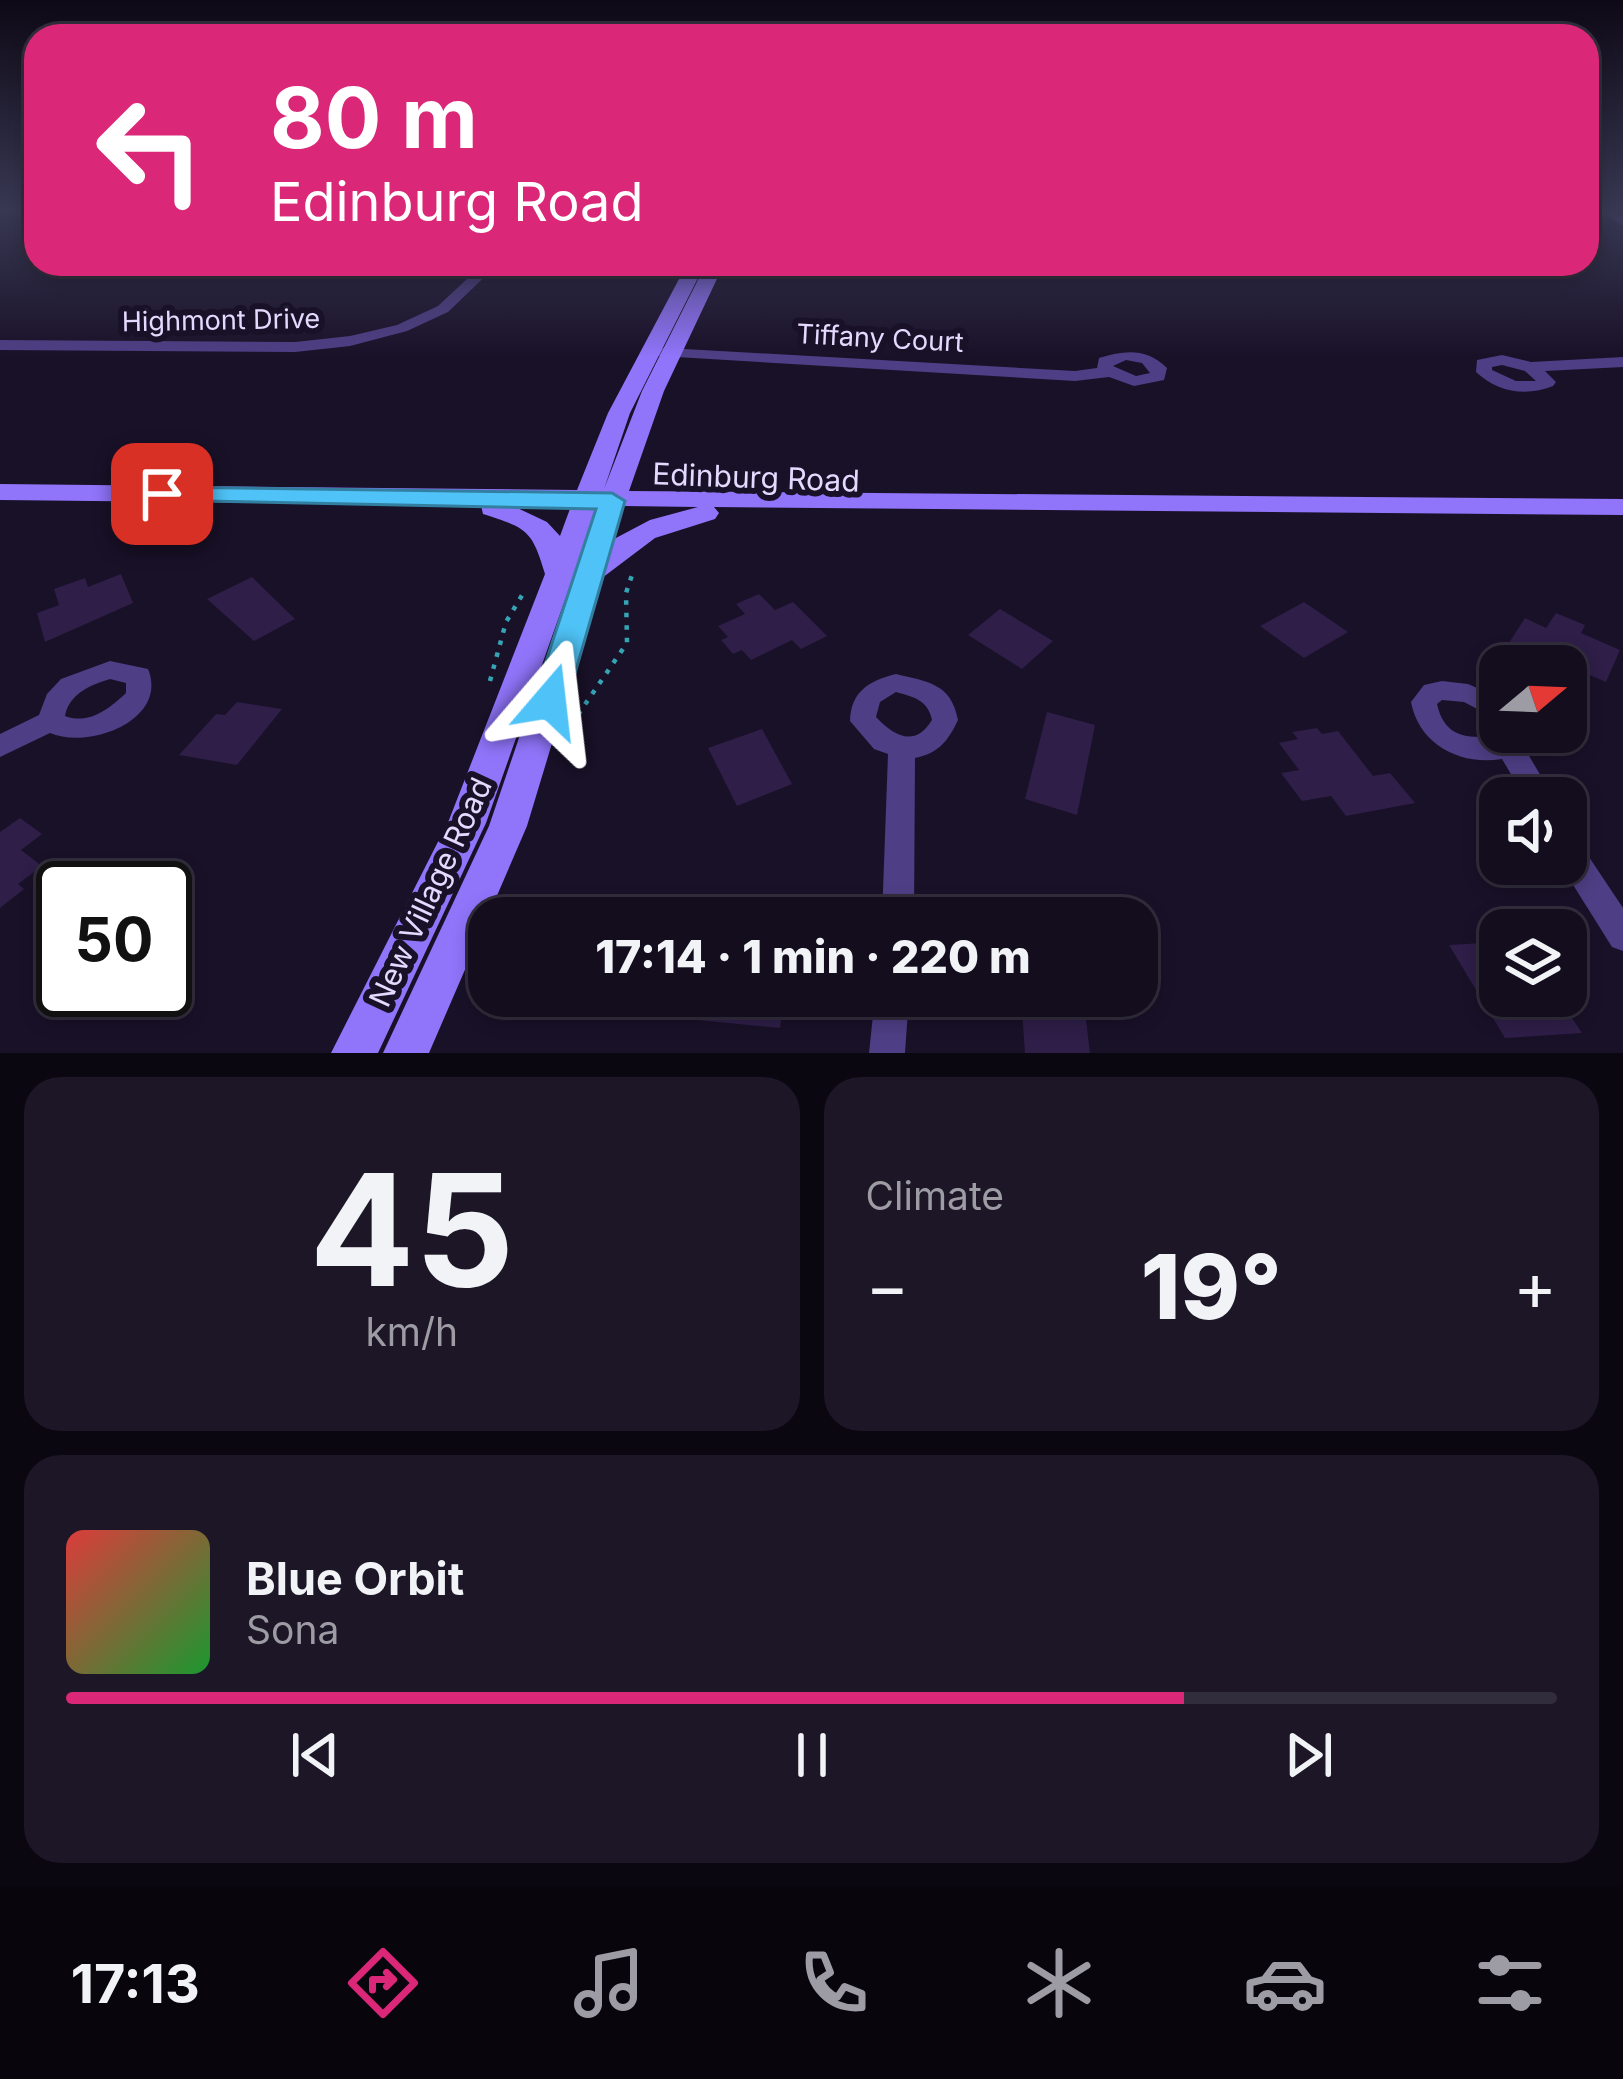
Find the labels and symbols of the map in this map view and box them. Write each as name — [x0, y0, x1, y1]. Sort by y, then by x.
street label: Highmont Drive — [122, 302, 320, 338]
street label: Tiffany Court — [796, 317, 965, 359]
pin — [111, 443, 213, 545]
street label: Edinburg Road — [652, 455, 860, 499]
position arrow — [487, 638, 613, 764]
north arrow — [1479, 645, 1587, 753]
street label: New Village Road — [361, 772, 499, 1012]
speed limit sign: 50 — [36, 861, 192, 1017]

